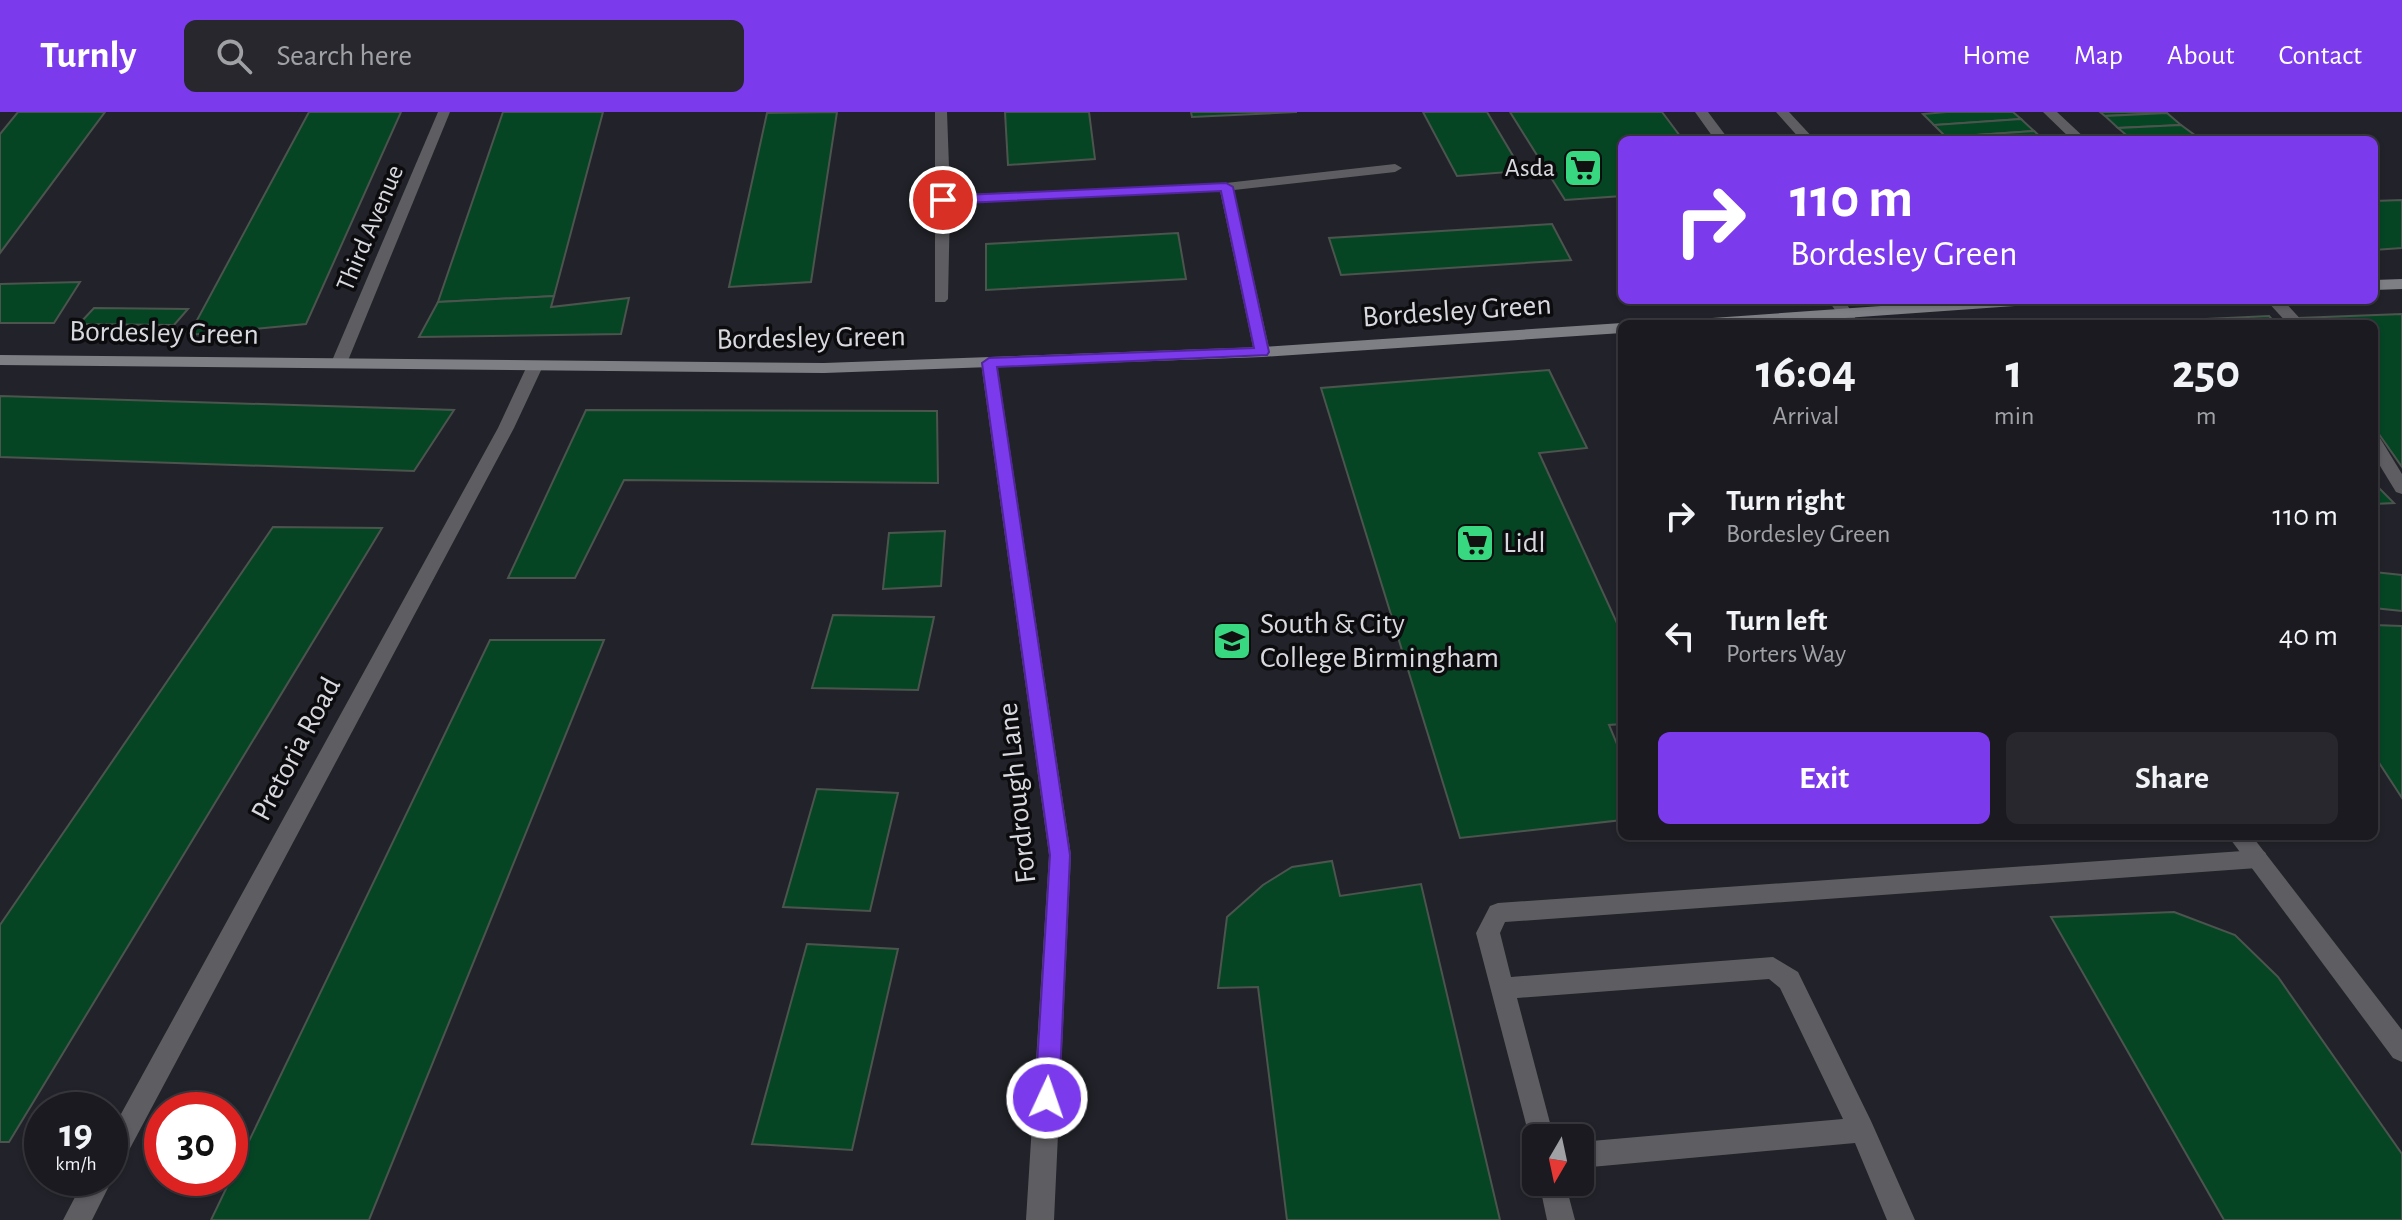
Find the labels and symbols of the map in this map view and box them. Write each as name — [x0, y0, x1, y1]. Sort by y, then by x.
supermarket icon: Asda — [1562, 147, 1604, 189]
place label: Asda — [1505, 155, 1555, 181]
street label: Third Avenue — [332, 161, 408, 295]
pin — [909, 166, 977, 234]
street label: Bordesley Green — [1361, 289, 1553, 333]
street label: Bordesley Green — [69, 316, 259, 350]
street label: Bordesley Green — [716, 321, 906, 355]
supermarket icon: Lidl — [1454, 522, 1496, 564]
place label: Lidl — [1503, 528, 1546, 558]
place label: South & City College Birmingham — [1260, 609, 1499, 673]
school or university icon: South & City College Birmingham — [1211, 620, 1253, 662]
street label: Pretoria Road — [246, 672, 346, 826]
street label: Fordrough Lane — [993, 701, 1041, 885]
position arrow — [1005, 1056, 1089, 1140]
speed limit sign: 30 — [144, 1092, 248, 1196]
north arrow — [1522, 1124, 1594, 1196]

